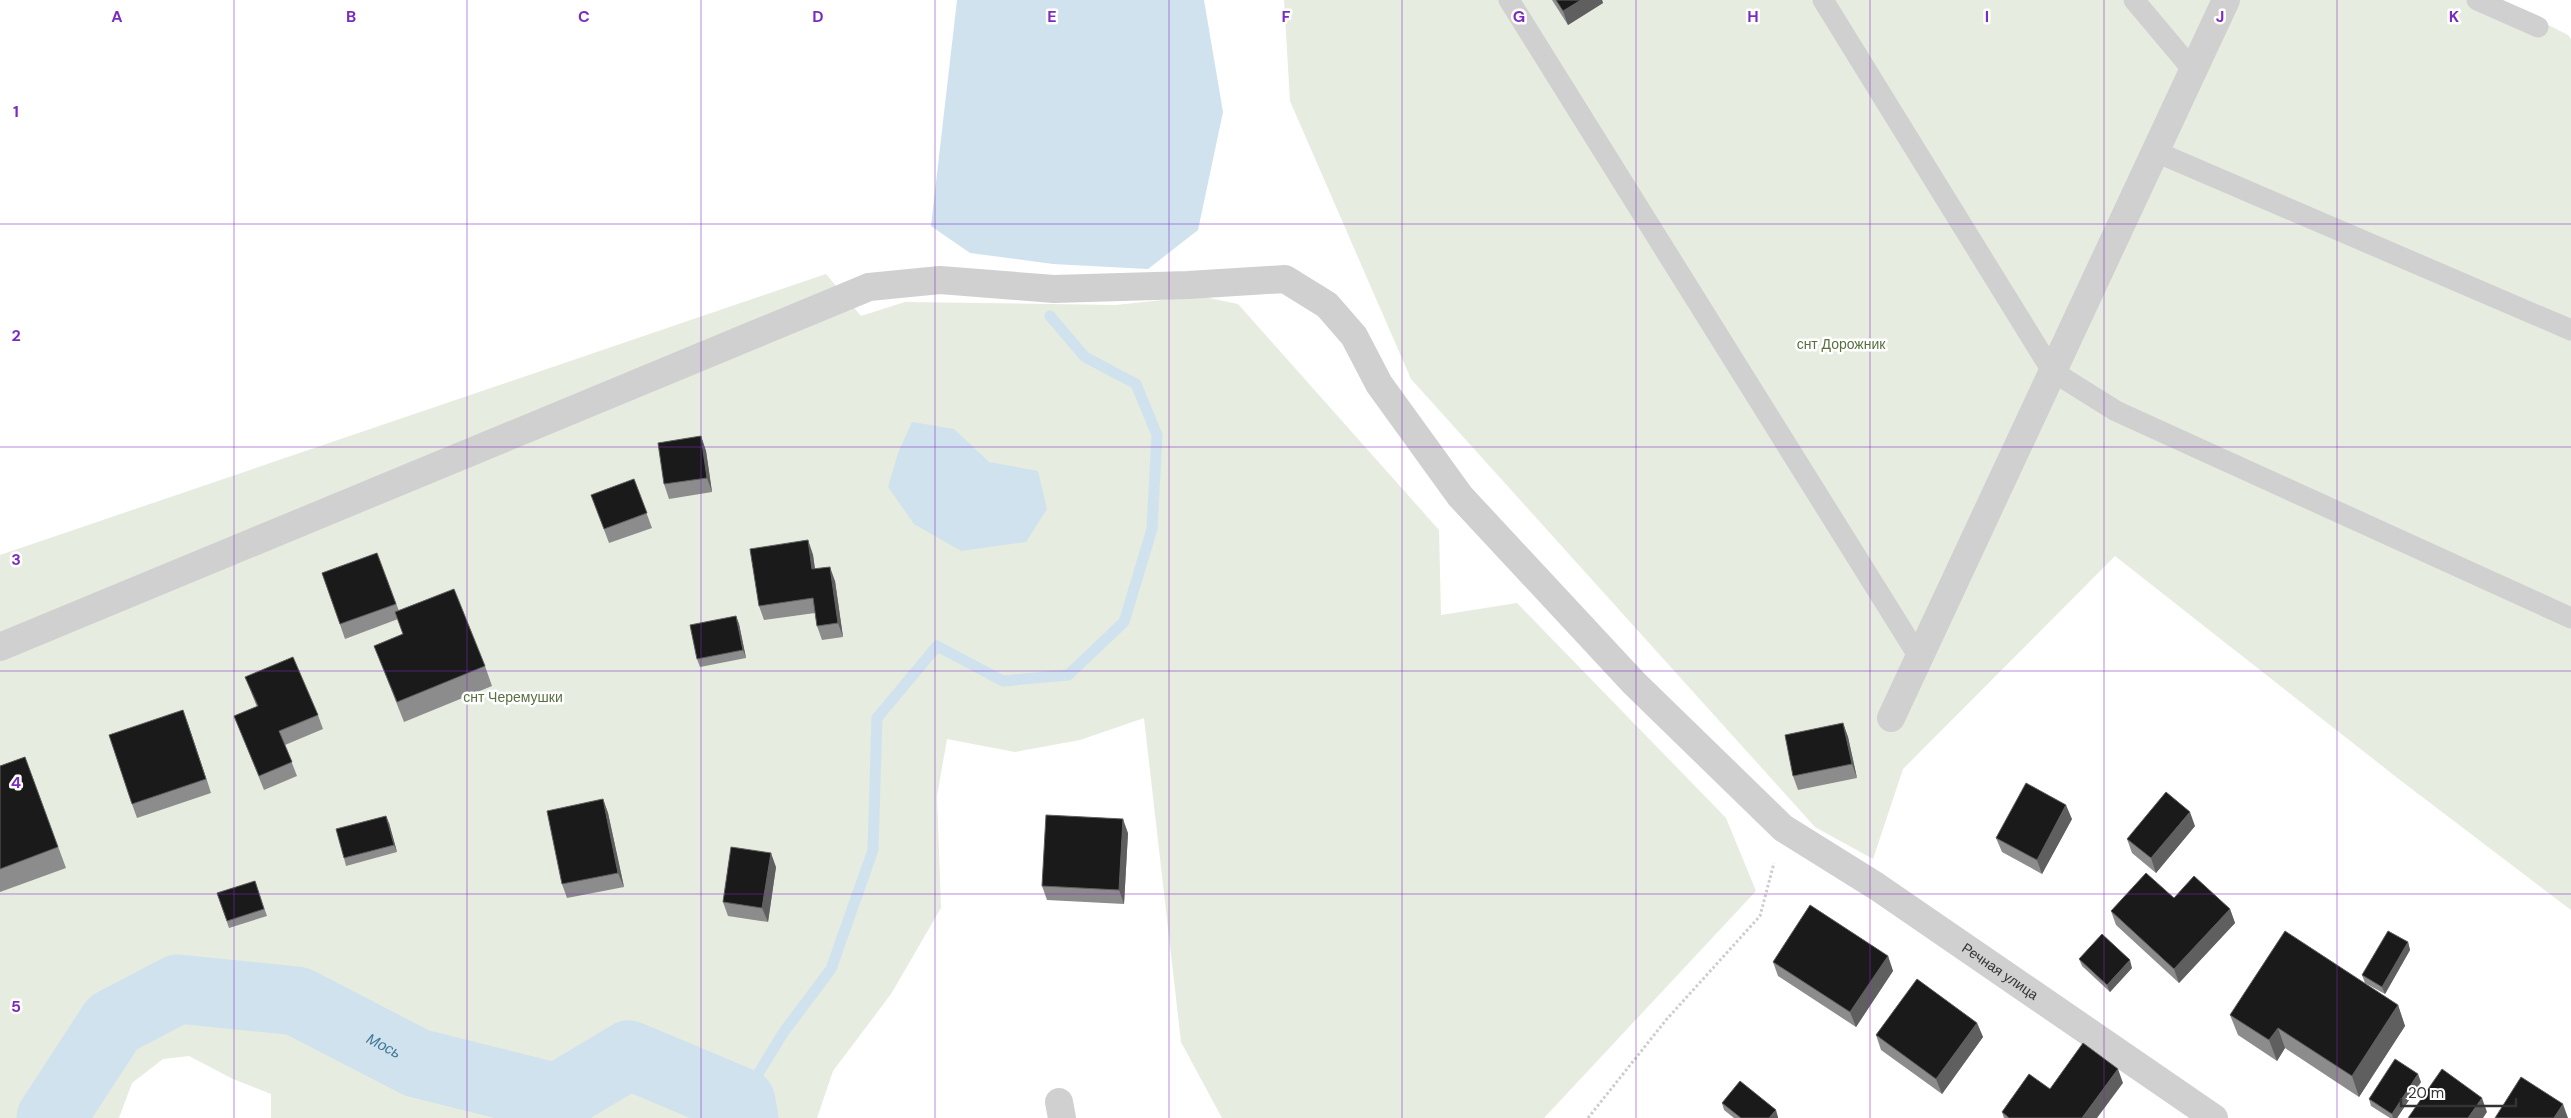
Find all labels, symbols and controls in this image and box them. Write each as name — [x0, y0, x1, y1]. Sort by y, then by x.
text: A — [111, 6, 123, 27]
text: B — [346, 6, 356, 27]
text: C — [578, 6, 590, 27]
text: D — [812, 6, 824, 27]
text: E — [1047, 6, 1057, 27]
text: F — [1282, 6, 1291, 27]
text: G — [1513, 6, 1525, 27]
text: H — [1747, 6, 1759, 27]
text: I — [1985, 6, 1989, 27]
text: J — [2216, 6, 2224, 27]
text: K — [2449, 6, 2460, 27]
text: 1 — [13, 101, 19, 122]
text: 2 — [11, 325, 21, 346]
park label: снт Дорожник — [1797, 335, 1886, 353]
text: 3 — [11, 549, 21, 570]
park label: снт Черемушки — [463, 688, 563, 706]
text: 4 — [11, 772, 21, 793]
street label: Речная улица — [1959, 939, 2042, 1004]
text: 5 — [11, 996, 21, 1017]
water label: Мось — [363, 1029, 404, 1063]
scale bar — [2401, 1076, 2516, 1108]
text: 20 m — [2408, 1083, 2444, 1103]

